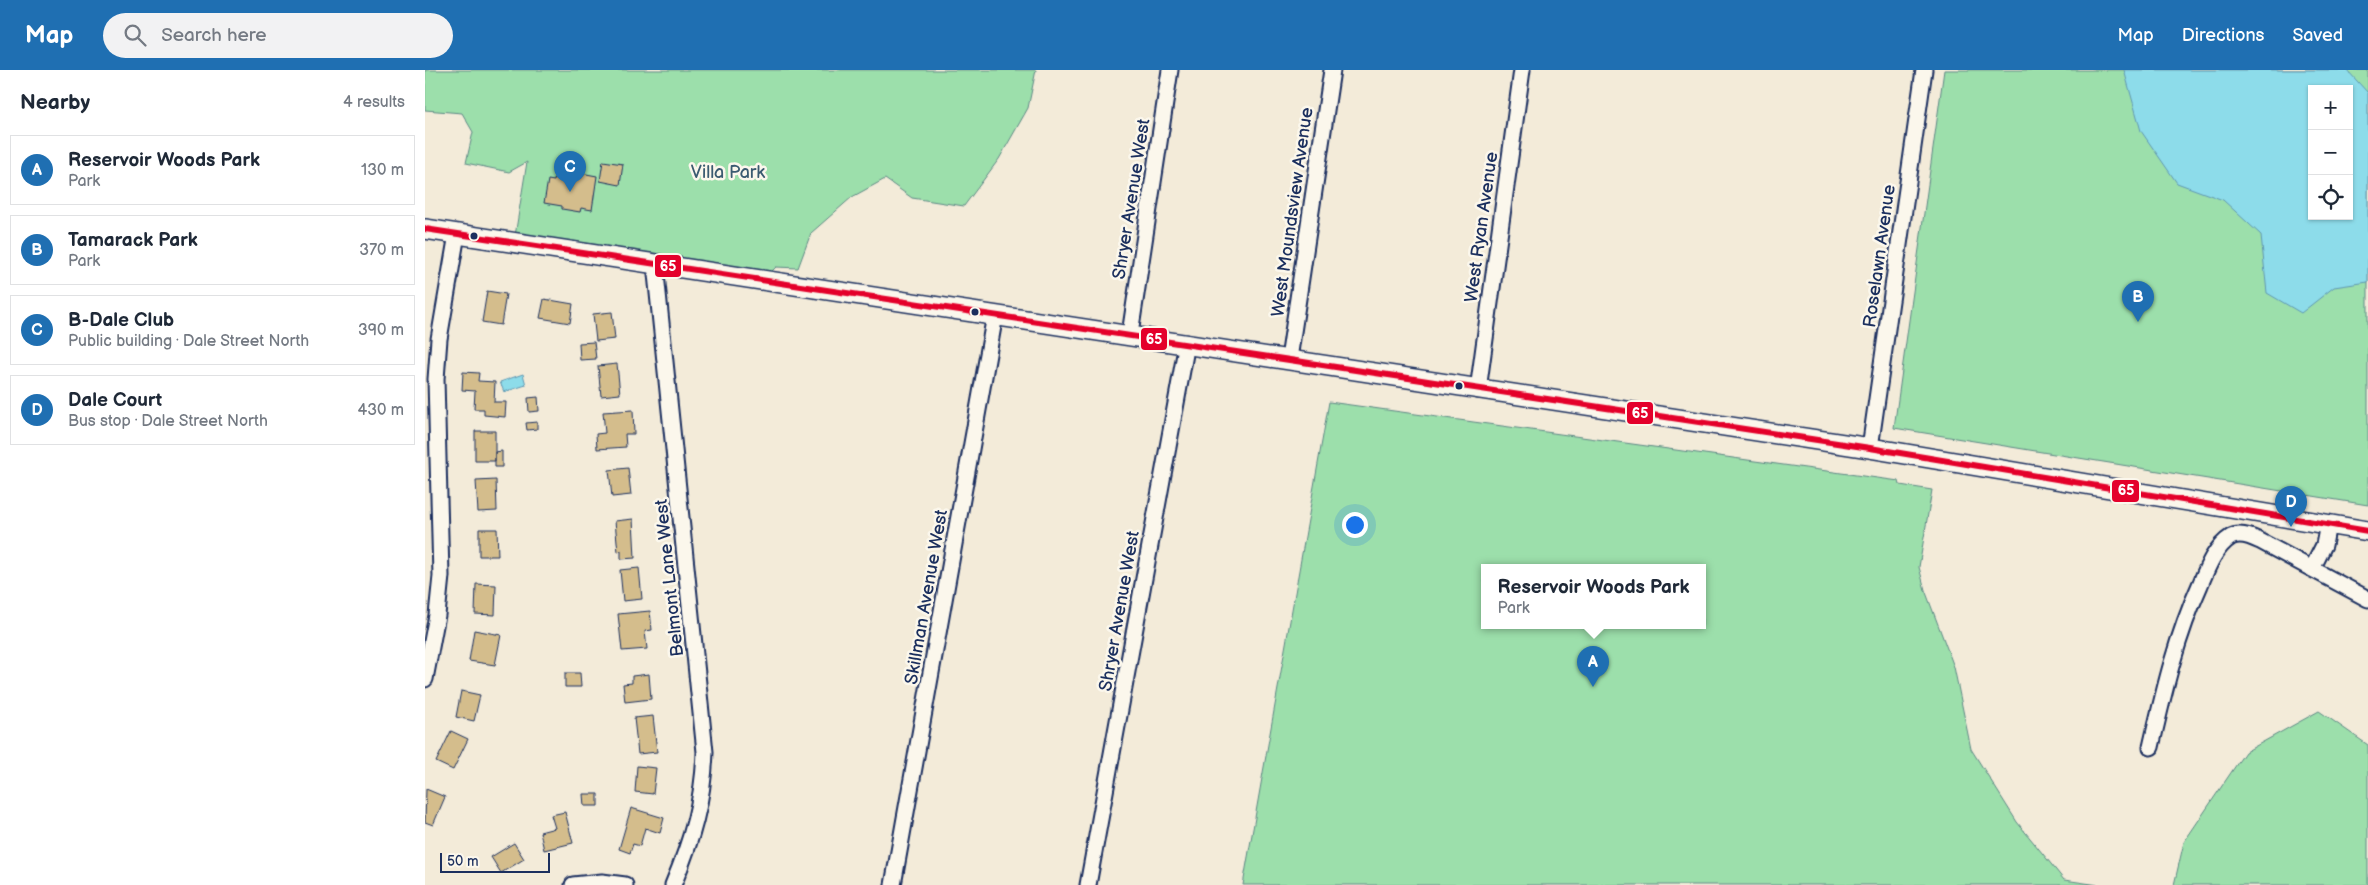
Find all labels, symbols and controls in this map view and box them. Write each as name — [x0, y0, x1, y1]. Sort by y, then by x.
search box — [103, 13, 453, 58]
text: Map — [25, 21, 73, 50]
icon: search — [121, 21, 149, 49]
text: Search here — [161, 24, 267, 47]
text: Map — [2118, 25, 2154, 46]
text: Directions — [2182, 25, 2264, 46]
text: Saved — [2292, 25, 2343, 46]
map controls — [2308, 85, 2353, 220]
button: + — [2308, 85, 2353, 130]
text: Nearby — [20, 90, 90, 115]
text: 4 results — [343, 93, 405, 112]
street label: West Moundsview Avenue — [1267, 106, 1318, 318]
street label: Shryer Avenue West — [1108, 117, 1155, 281]
button: − — [2308, 130, 2353, 175]
text: Reservoir Woods Park — [68, 149, 260, 172]
street label: West Ryan Avenue — [1461, 150, 1502, 304]
pin: C — [554, 151, 586, 192]
text: A — [32, 161, 42, 180]
text: 130 m — [361, 161, 404, 180]
park label: Villa Park — [691, 162, 765, 183]
text: Park — [68, 172, 100, 191]
button: locate — [2308, 175, 2353, 220]
street label: Roselawn Avenue — [1859, 183, 1900, 329]
text: Tamarack Park — [68, 229, 198, 252]
unlabelled marker — [469, 231, 479, 241]
text: B — [31, 241, 43, 260]
text: 370 m — [359, 241, 404, 260]
text: Park — [68, 252, 100, 271]
line badge: 65 — [654, 254, 682, 278]
text: 65 — [660, 258, 676, 275]
pin: B — [2122, 281, 2154, 322]
unlabelled marker — [970, 307, 980, 317]
text: B-Dale Club — [68, 309, 174, 332]
text: C — [31, 321, 43, 340]
text: 390 m — [358, 321, 404, 340]
line badge: 65 — [1140, 327, 1168, 351]
text: 65 — [1146, 331, 1162, 348]
text: Public building · Dale Street North — [68, 332, 309, 351]
unlabelled marker — [1454, 381, 1464, 391]
text: Dale Court — [68, 389, 162, 412]
text: D — [31, 401, 43, 420]
text: 430 m — [357, 401, 404, 420]
line badge: 65 — [1626, 401, 1654, 425]
text: 65 — [1632, 405, 1648, 422]
text: Bus stop · Dale Street North — [68, 412, 268, 431]
line badge: 65 — [2111, 479, 2140, 503]
text: 65 — [2118, 482, 2134, 499]
pin: D — [2275, 486, 2307, 527]
street label: Belmont Lane West — [651, 498, 688, 658]
street label: Skillman Avenue West — [901, 508, 952, 686]
your location — [1342, 512, 1368, 538]
street label: Shryer Avenue West — [1095, 529, 1144, 693]
popup — [1481, 564, 1706, 629]
text: Reservoir Woods Park — [1498, 576, 1689, 599]
text: Park — [1498, 599, 1530, 618]
pin: A — [1577, 646, 1609, 687]
scale bar — [440, 850, 550, 873]
text: 50 m — [447, 853, 479, 870]

